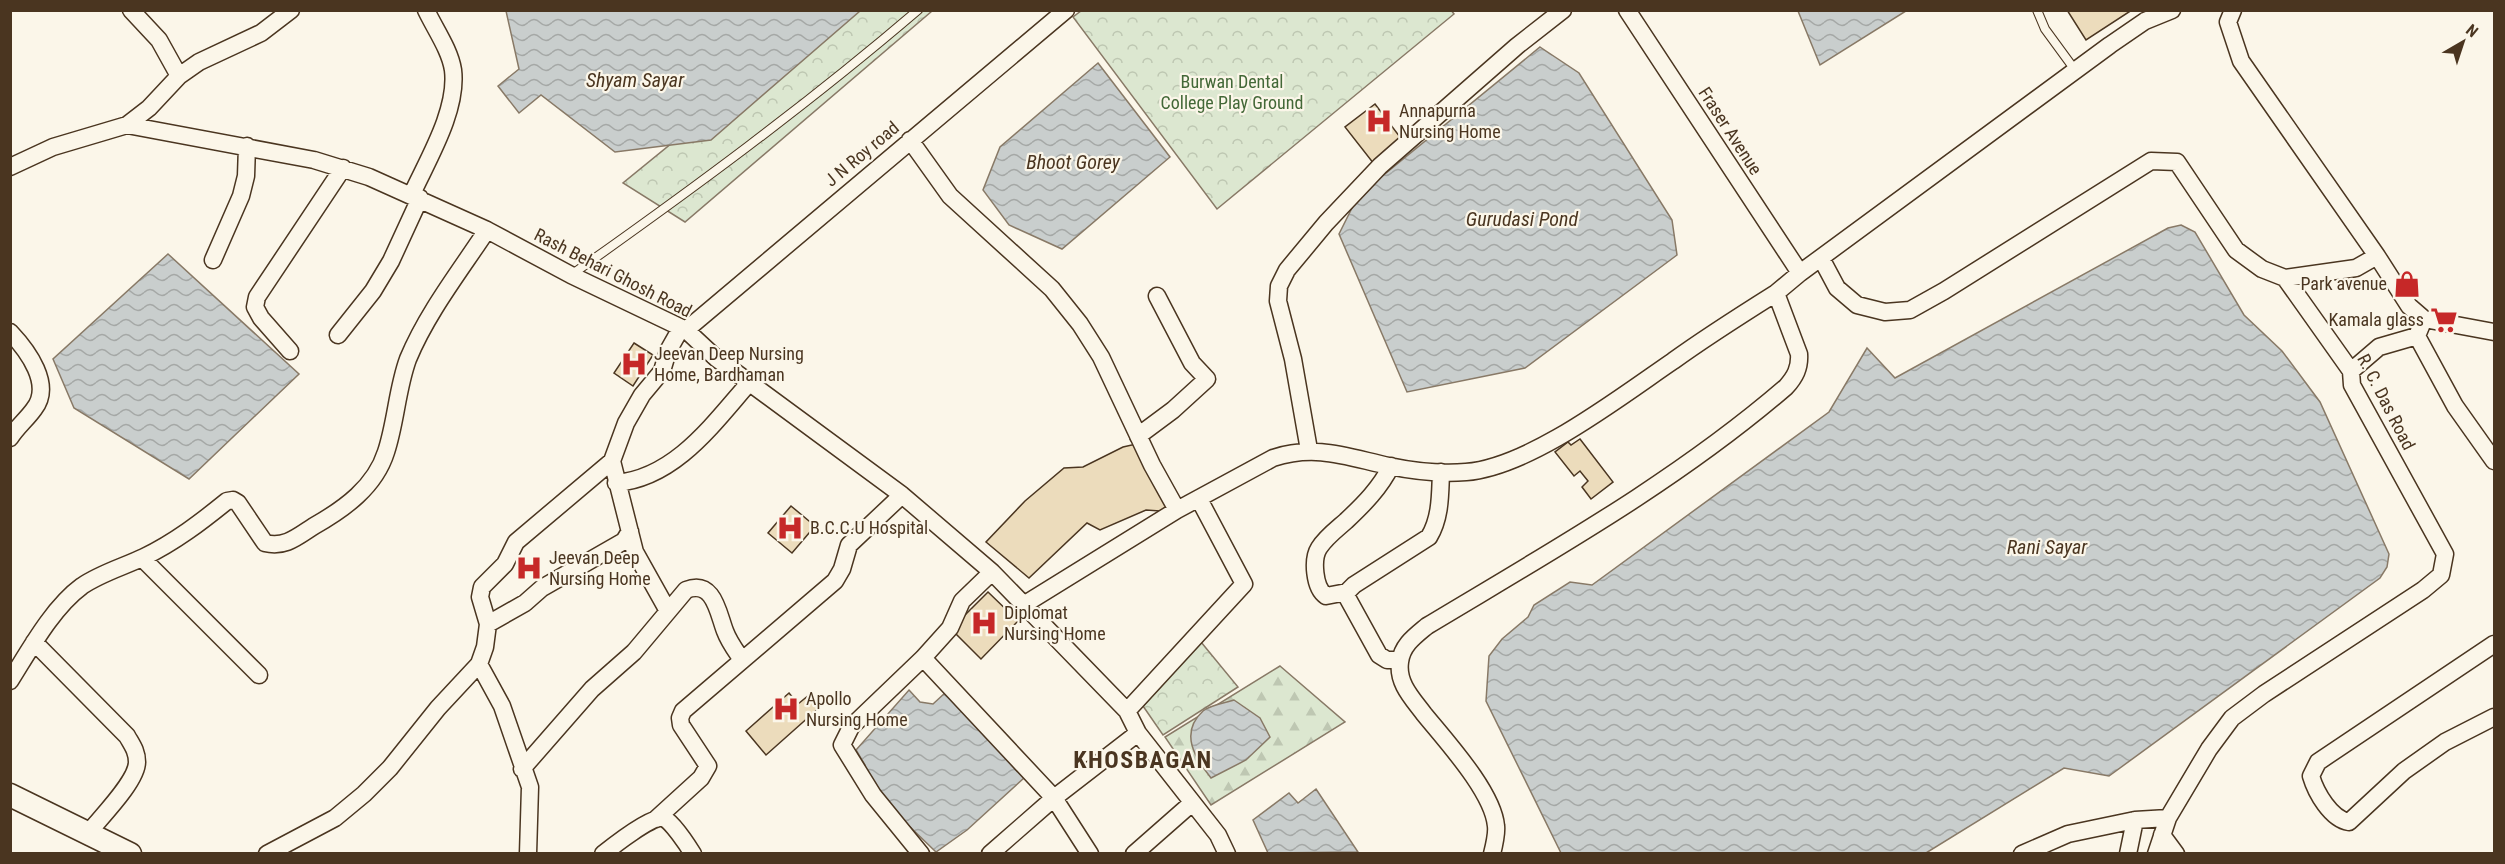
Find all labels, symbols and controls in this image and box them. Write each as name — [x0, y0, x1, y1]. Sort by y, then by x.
north arrow — [2433, 12, 2493, 72]
text: N — [2462, 20, 2482, 41]
water label: Shyam Sayar — [586, 68, 685, 92]
park label: Burwan Dental College Play Ground — [1161, 71, 1303, 113]
street label: Fraser Avenue — [1694, 83, 1767, 178]
place label: Annapurna Nursing Home — [1399, 100, 1501, 142]
hospital icon: Annapurna Nursing Home — [1364, 106, 1394, 136]
street label: J N Roy road — [820, 117, 903, 191]
water label: Bhoot Gorey — [1026, 150, 1121, 174]
water label: Gurudasi Pond — [1466, 207, 1579, 231]
street label: Rash Behari Ghosh Road — [531, 224, 696, 321]
shop icon: Park avenue — [2392, 269, 2422, 299]
place label: Park avenue — [2300, 273, 2387, 294]
supermarket icon: Kamala glass — [2429, 305, 2459, 335]
place label: Kamala glass — [2328, 309, 2424, 330]
place label: Jeevan Deep Nursing Home, Bardhaman — [654, 343, 804, 385]
hospital icon: Jeevan Deep Nursing Home, Bardhaman — [619, 349, 649, 379]
street label: R. C. Das Road — [2353, 350, 2420, 453]
hospital icon: B.C.C.U Hospital — [775, 513, 805, 543]
place label: B.C.C.U Hospital — [810, 517, 928, 538]
water label: Rani Sayar — [2007, 535, 2088, 559]
place label: Jeevan Deep Nursing Home — [549, 547, 651, 589]
hospital icon: Jeevan Deep Nursing Home — [514, 553, 544, 583]
place label: Diplomat Nursing Home — [1004, 602, 1106, 644]
hospital icon: Diplomat Nursing Home — [969, 608, 999, 638]
place label: Apollo Nursing Home — [806, 688, 908, 730]
hospital icon: Apollo Nursing Home — [771, 694, 801, 724]
district label: KHOSBAGAN — [1073, 746, 1213, 774]

